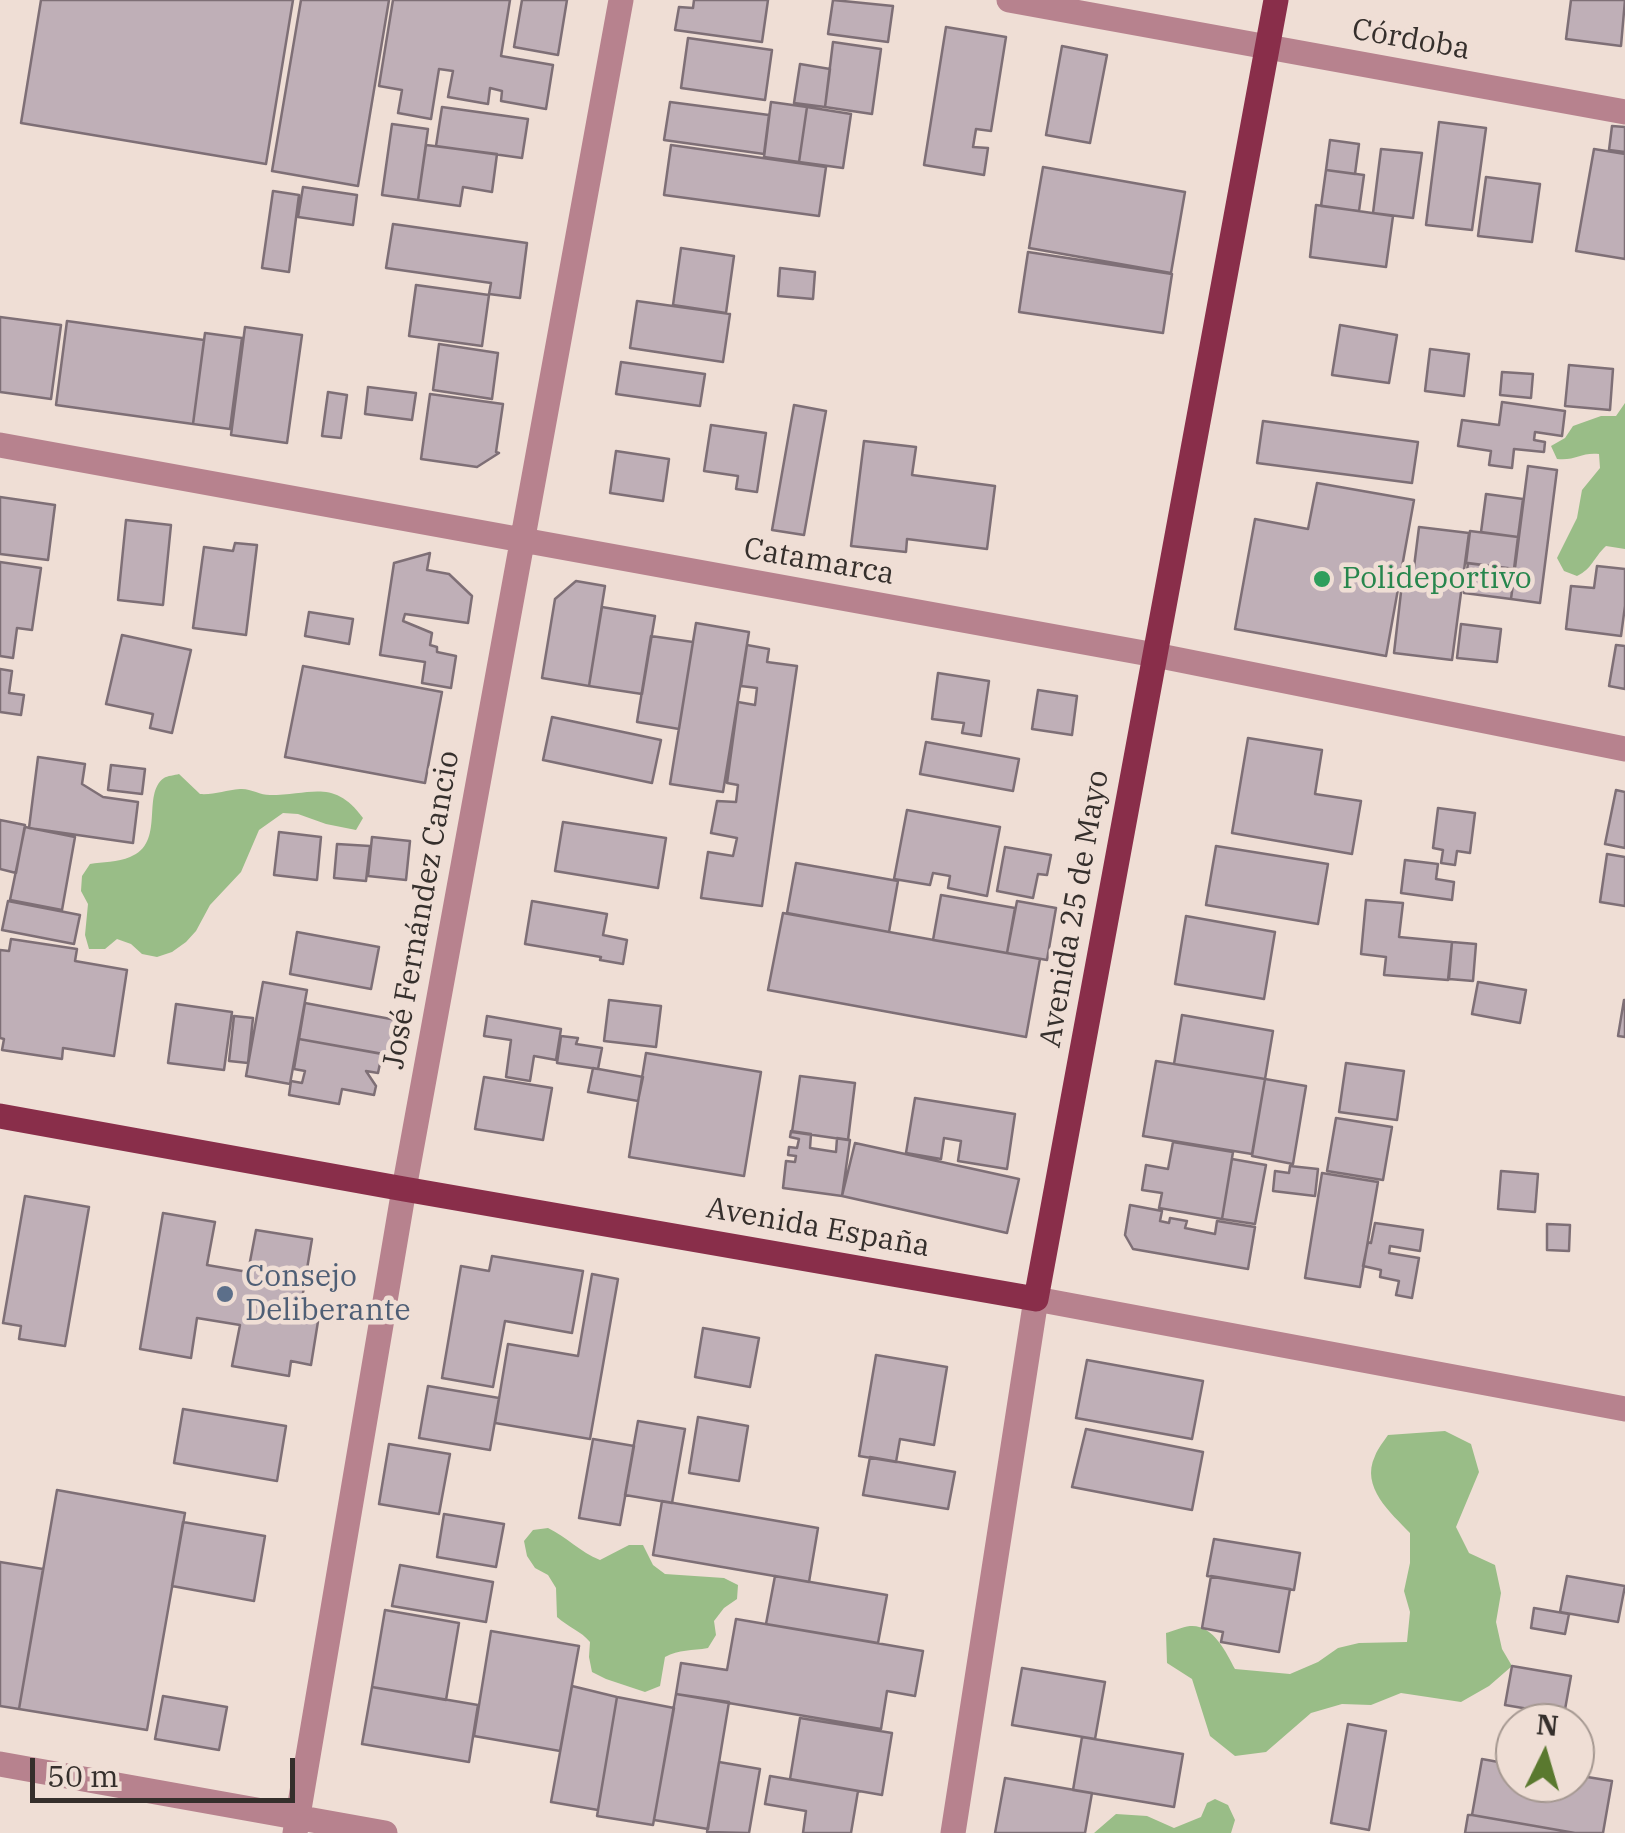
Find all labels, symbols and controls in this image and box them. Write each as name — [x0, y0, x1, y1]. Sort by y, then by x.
street label: Córdoba — [1349, 12, 1473, 68]
street label: Catamarca — [741, 531, 897, 593]
place label: Polideportivo — [1342, 561, 1532, 597]
marker: Polideportivo — [1311, 568, 1333, 590]
street label: José Fernández Cancio — [376, 748, 468, 1072]
street label: Avenida 25 de Mayo — [1033, 768, 1117, 1050]
street label: Avenida España — [703, 1191, 933, 1265]
place label: Consejo Deliberante — [245, 1259, 411, 1330]
marker: Consejo Deliberante — [214, 1283, 236, 1305]
north arrow — [1495, 1703, 1595, 1803]
text: N — [1535, 1705, 1560, 1744]
scale bar — [35, 1738, 300, 1800]
text: 50 m — [47, 1756, 119, 1795]

